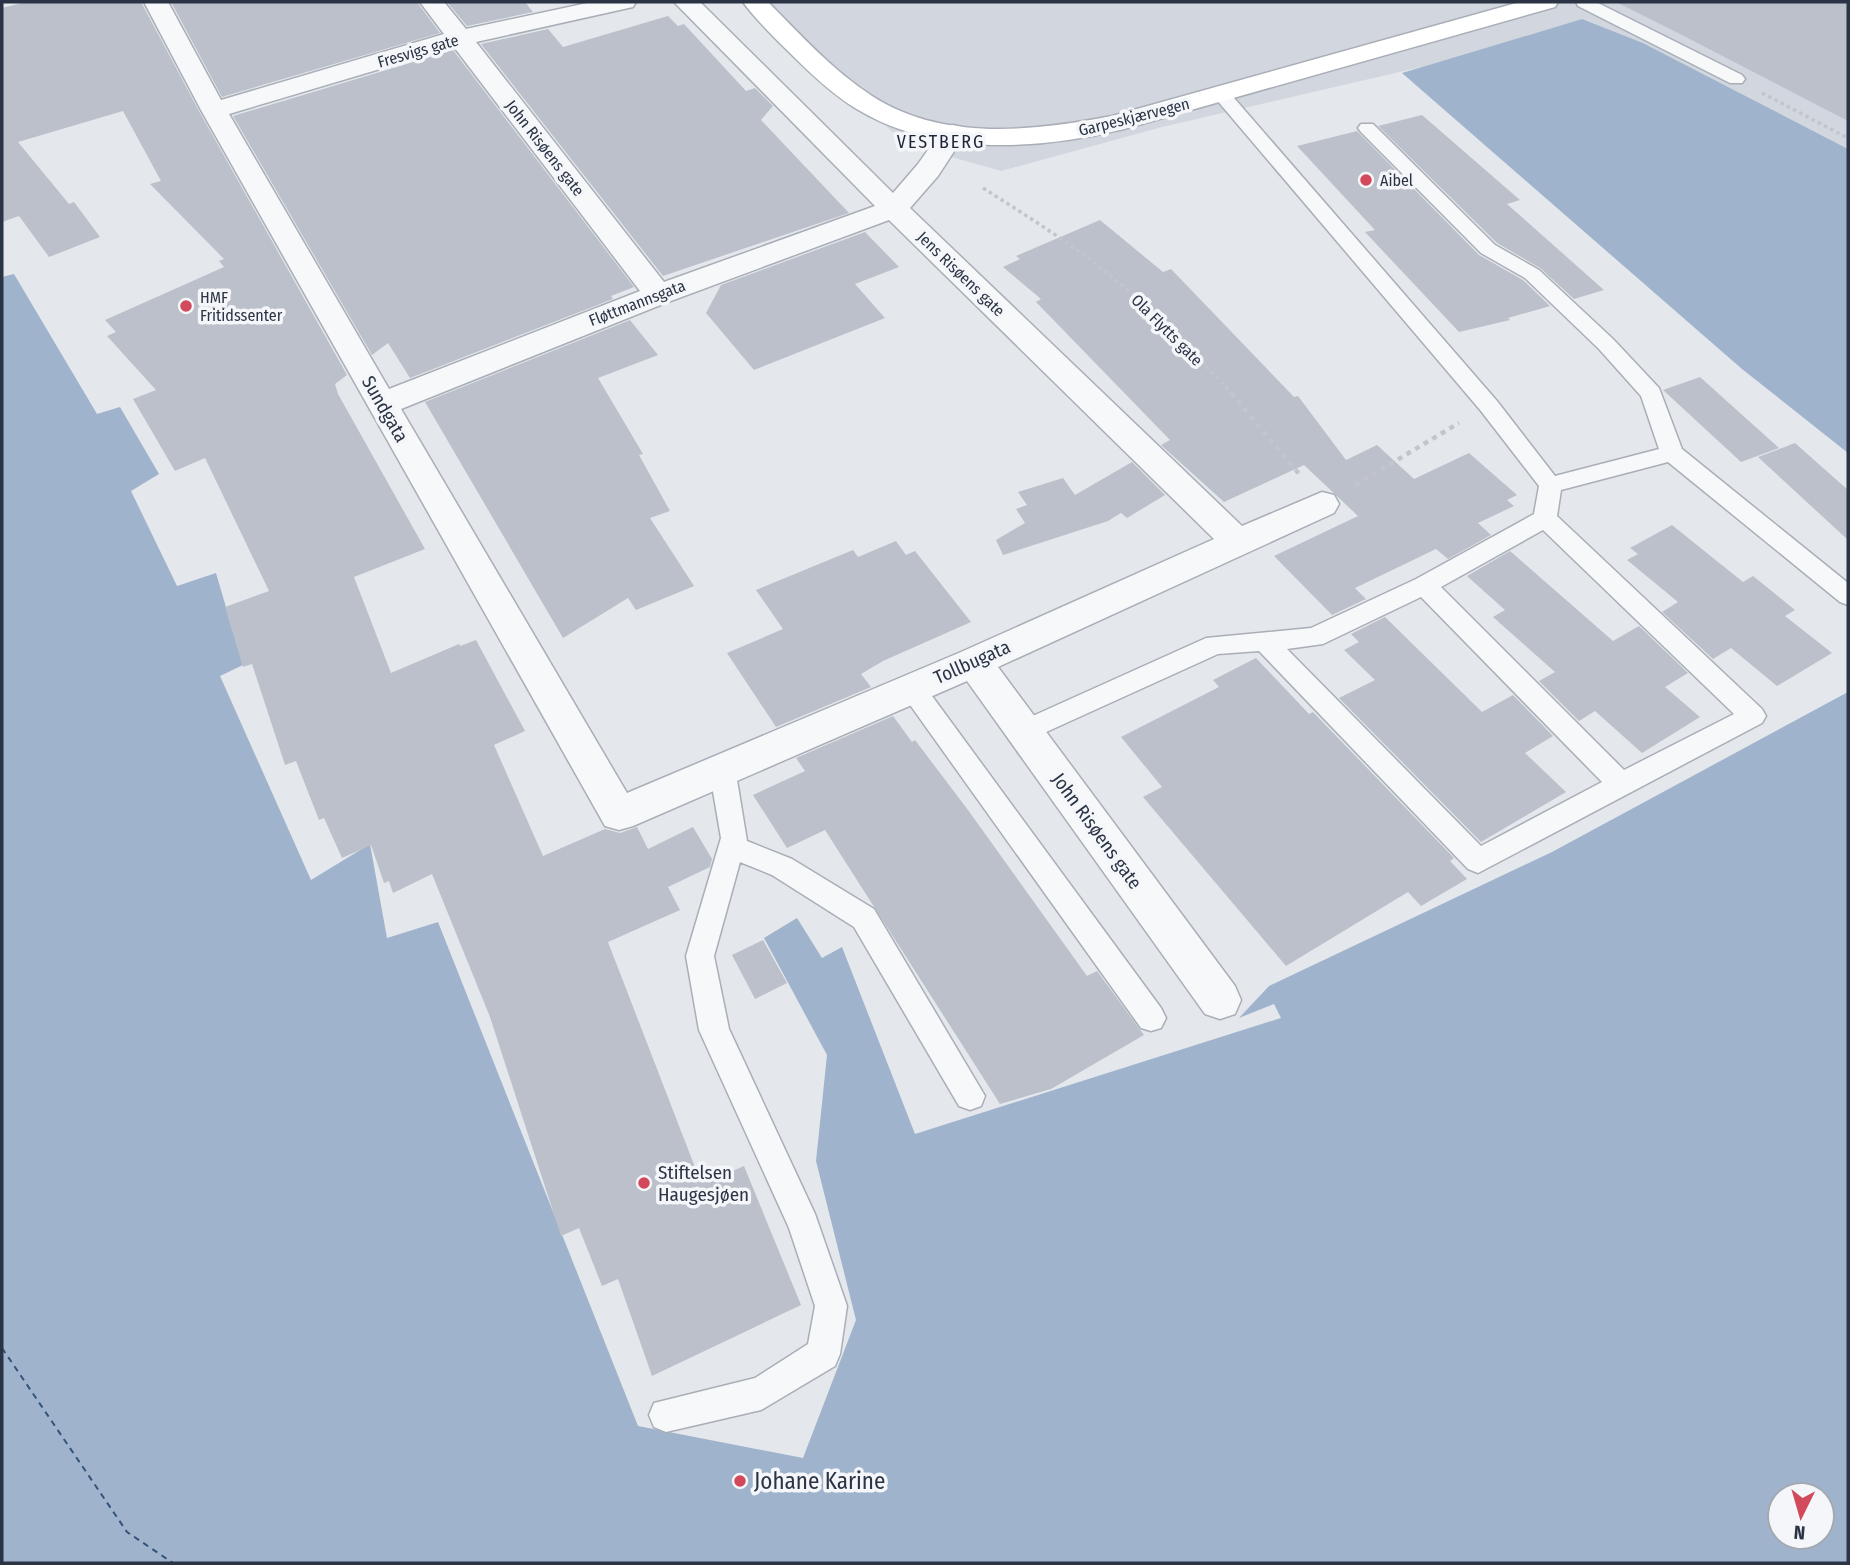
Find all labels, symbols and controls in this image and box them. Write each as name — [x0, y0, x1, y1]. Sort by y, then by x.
street label: Fresvigs gate — [375, 30, 461, 72]
street label: Garpeskjærvegen — [1077, 94, 1191, 140]
street label: John Risøens gate — [502, 96, 588, 200]
district label: VESTBERG — [897, 131, 985, 153]
place label: Aibel — [1380, 171, 1413, 190]
marker: Aibel — [1358, 172, 1374, 188]
street label: Jens Risøens gate — [913, 228, 1009, 321]
street label: Fløttmannsgata — [586, 276, 688, 330]
place label: HMF Fritidssenter — [200, 288, 283, 325]
street label: Ola Flytts gate — [1127, 290, 1207, 370]
marker: HMF Fritidssenter — [178, 298, 194, 314]
street label: Sundgata — [357, 372, 413, 446]
street label: Tollbugata — [930, 635, 1014, 689]
street label: John Risøens gate — [1047, 768, 1147, 894]
place label: Stiftelsen Haugesjøen — [658, 1161, 749, 1206]
marker: Stiftelsen Haugesjøen — [636, 1175, 652, 1191]
place label: Johane Karine — [754, 1467, 885, 1495]
marker: Johane Karine — [732, 1473, 748, 1489]
north arrow — [1766, 1481, 1836, 1551]
text: N — [1793, 1520, 1806, 1544]

